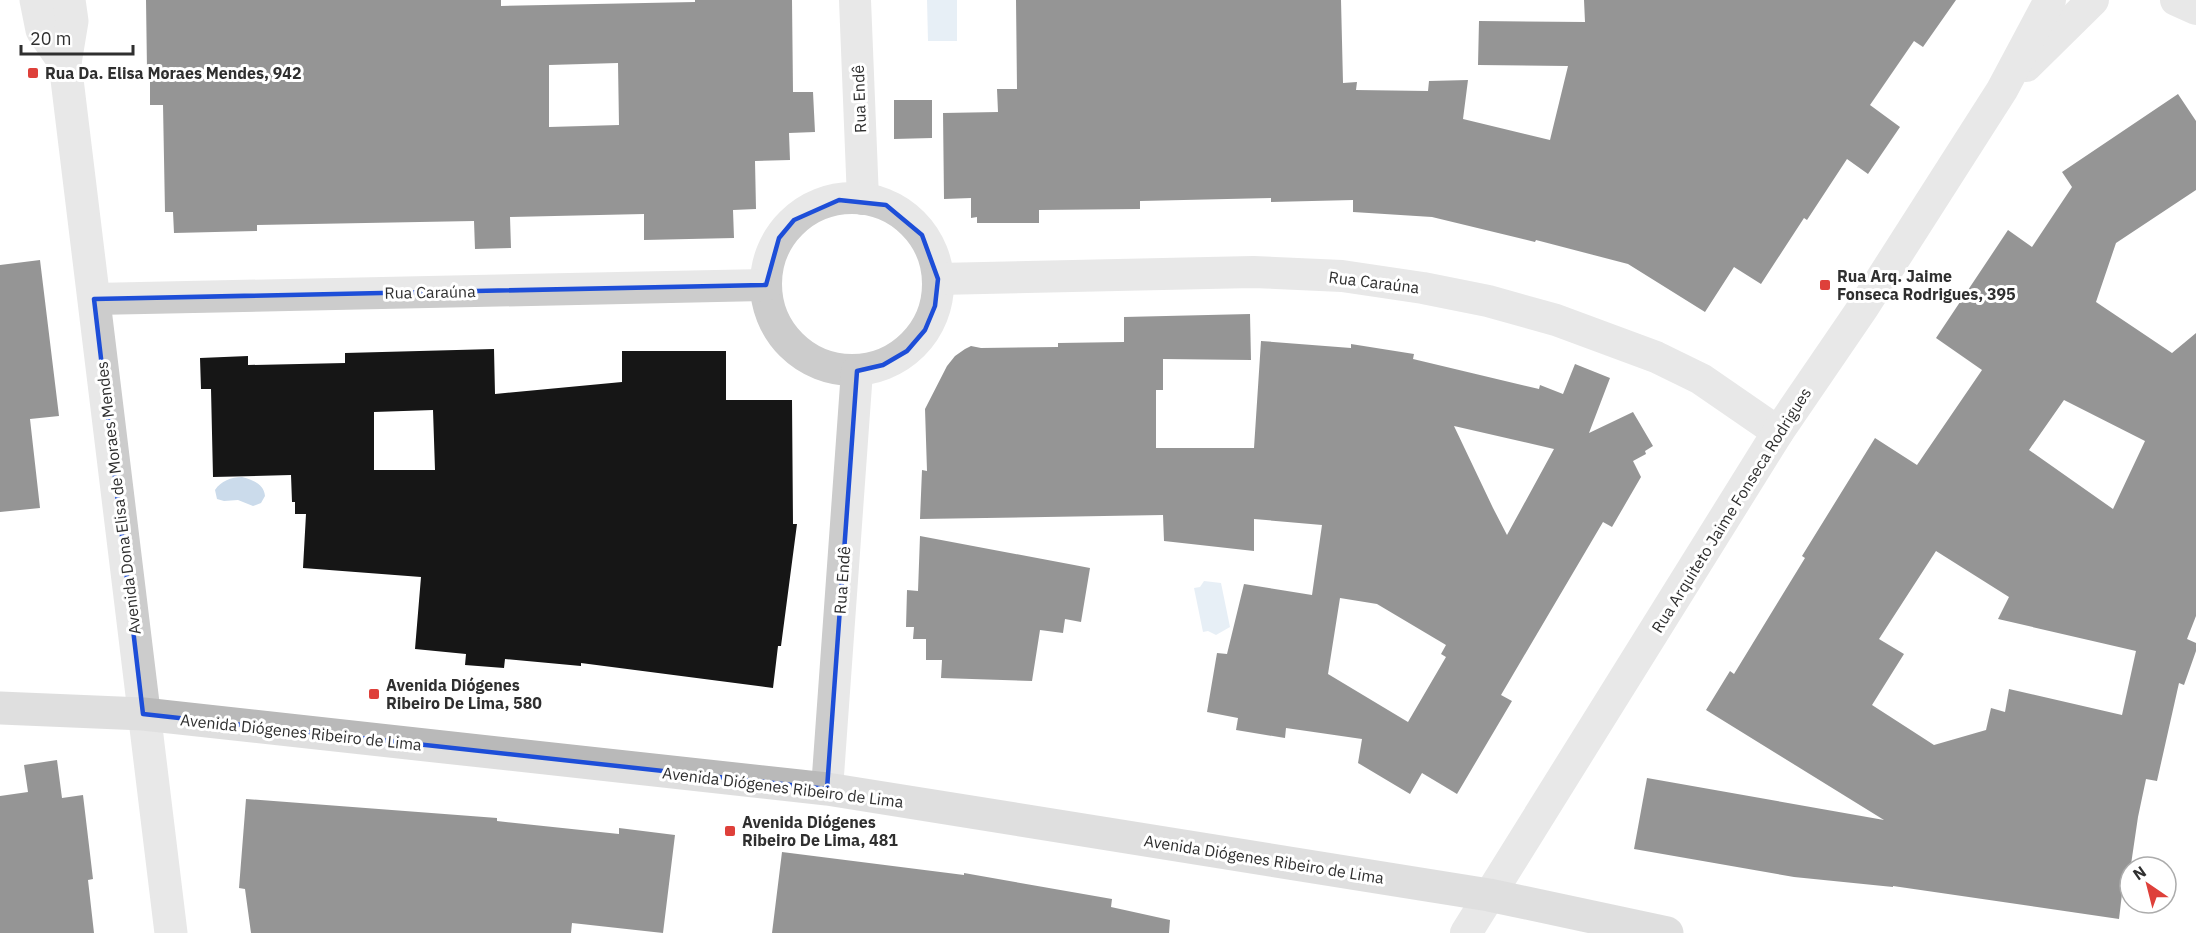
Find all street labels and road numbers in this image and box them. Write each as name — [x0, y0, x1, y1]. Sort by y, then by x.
street label: Rua Endê — [848, 64, 870, 133]
street label: Rua Caraúna — [1328, 267, 1421, 298]
street label: Rua Caraúna — [384, 281, 476, 303]
street label: Avenida Dona Elisa de Moraes Mendes — [91, 360, 145, 636]
street label: Rua Arquiteto Jaime Fonseca Rodrigues — [1647, 384, 1815, 636]
street label: Rua Endê — [830, 545, 854, 615]
street label: Avenida Diógenes Ribeiro de Lima — [179, 709, 423, 755]
street label: Avenida Diógenes Ribeiro de Lima — [661, 762, 905, 812]
street label: Avenida Diógenes Ribeiro de Lima — [1143, 830, 1386, 888]

